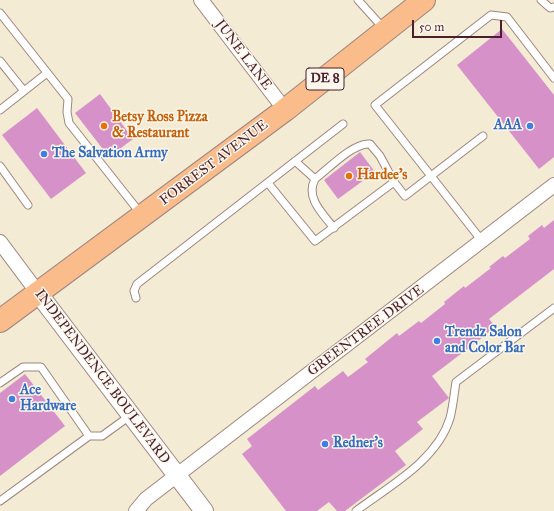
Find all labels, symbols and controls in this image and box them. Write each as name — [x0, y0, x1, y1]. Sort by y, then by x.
scale bar — [414, 12, 504, 38]
street label: JUNE LANE — [211, 17, 275, 93]
text: 50 m — [419, 20, 444, 34]
road number: DE 8 — [306, 68, 344, 90]
place label: Betsy Ross Pizza & Restaurant — [112, 110, 208, 142]
street label: FORREST AVENUE — [157, 117, 271, 209]
place label: AAA — [494, 118, 522, 134]
marker: Betsy Ross Pizza & Restaurant — [99, 121, 109, 131]
marker: AAA — [525, 121, 535, 131]
place label: The Salvation Army — [52, 146, 168, 162]
marker: The Salvation Army — [39, 149, 49, 159]
place label: Hardee's — [357, 168, 407, 184]
marker: Hardee's — [344, 171, 354, 181]
street label: GREENTREE DRIVE — [305, 282, 427, 380]
street label: INDEPENDENCE BOULEVARD — [31, 286, 173, 468]
place label: Trendz Salon and Color Bar — [445, 325, 525, 358]
marker: Trendz Salon and Color Bar — [432, 336, 442, 346]
place label: Ace Hardware — [20, 383, 76, 416]
marker: Ace Hardware — [7, 394, 17, 404]
place label: Redner's — [333, 436, 383, 452]
marker: Redner's — [320, 439, 330, 449]

